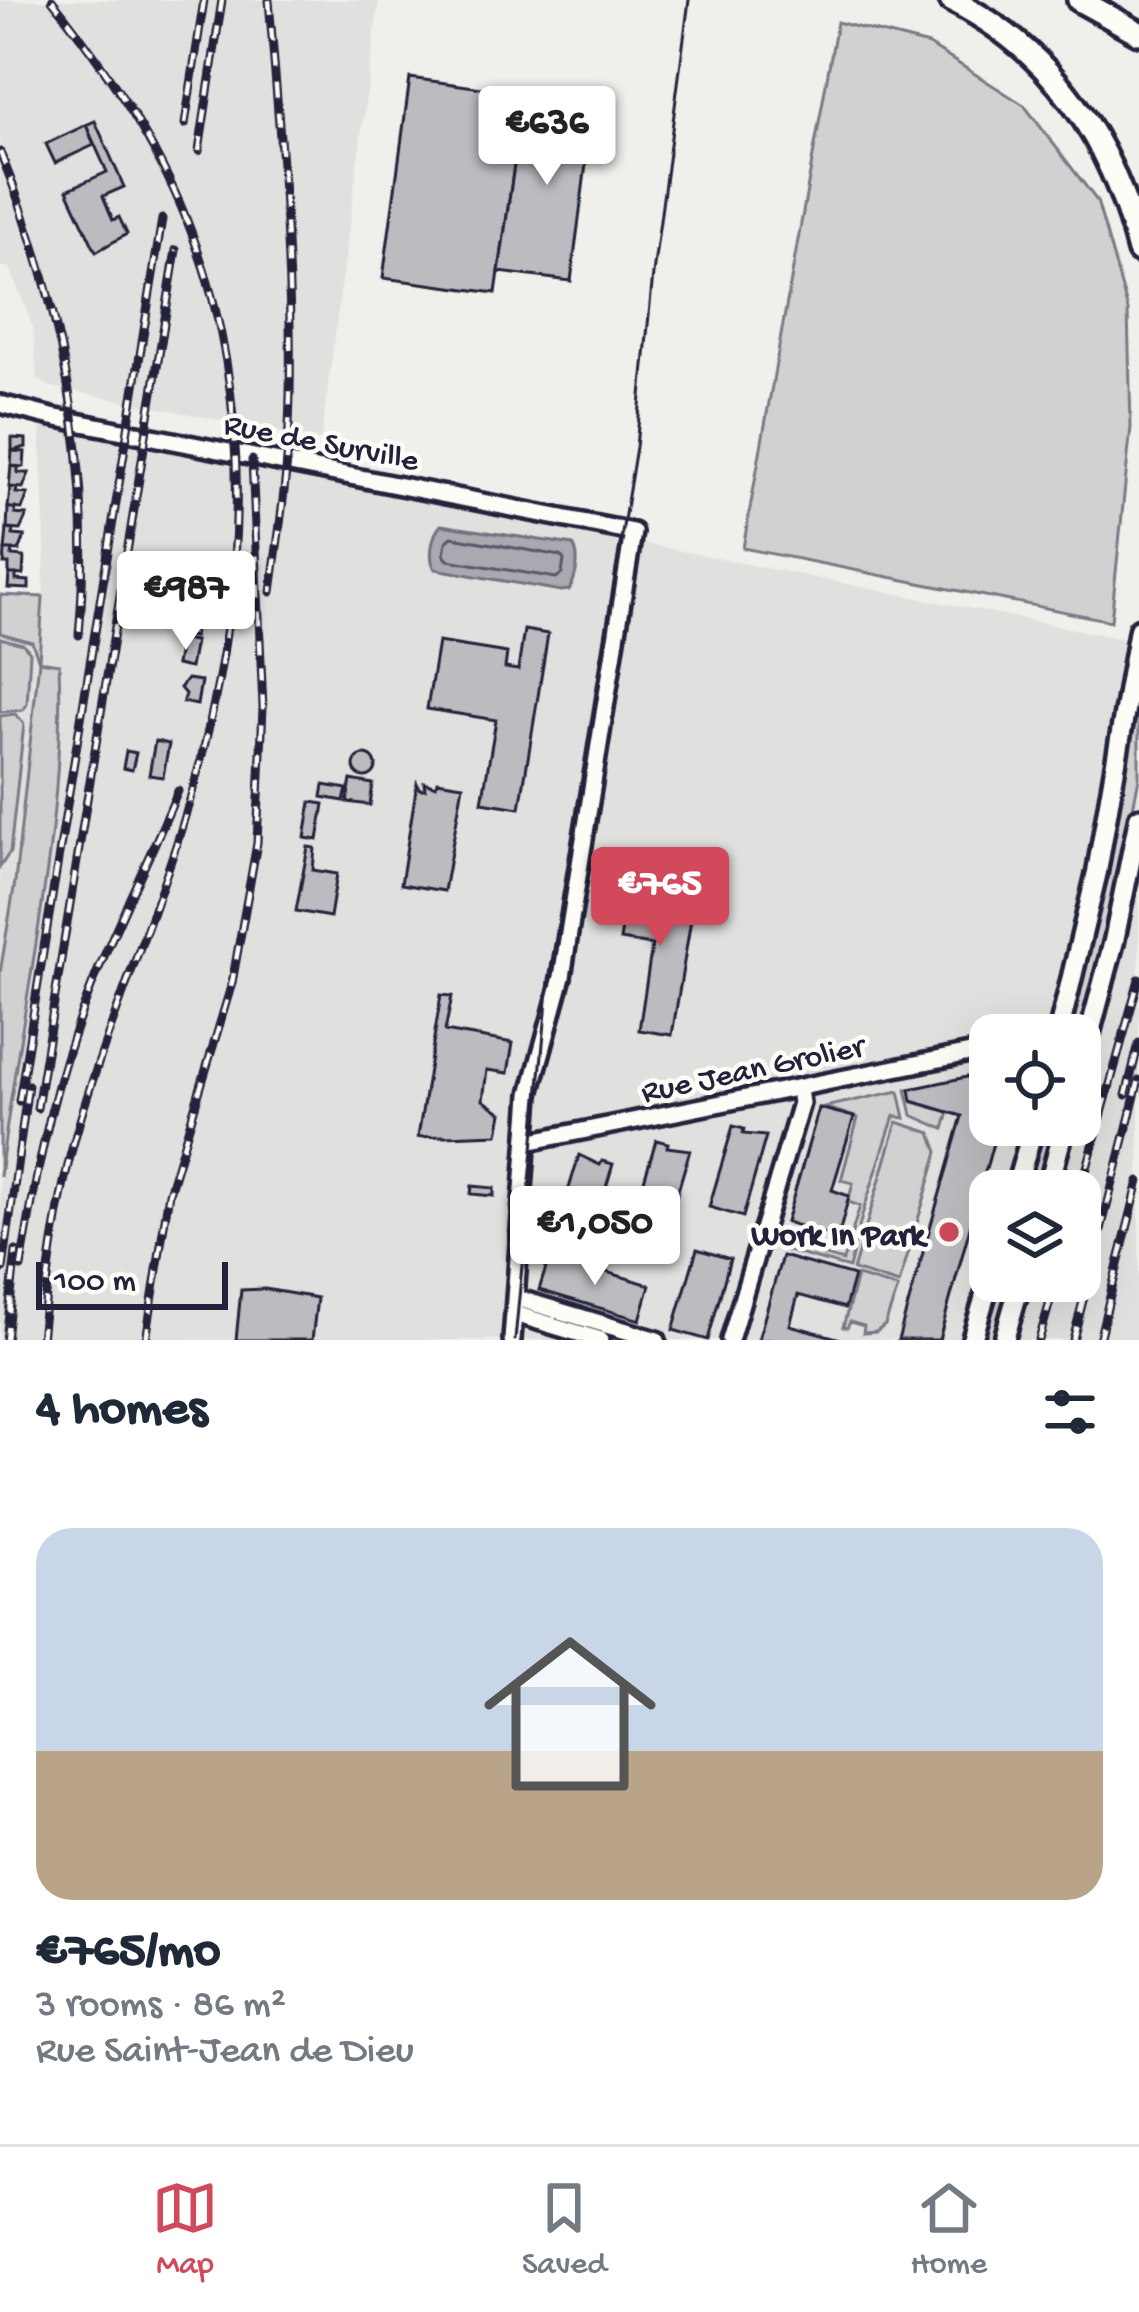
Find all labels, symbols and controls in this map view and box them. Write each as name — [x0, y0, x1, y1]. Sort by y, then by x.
pin: €636 — [476, 86, 618, 188]
text: €636 — [506, 102, 589, 148]
street label: Rue de Surville — [220, 407, 422, 483]
pin: €987 — [115, 551, 257, 653]
text: €987 — [144, 567, 228, 613]
pin: €765 — [589, 847, 731, 949]
text: €765 — [618, 863, 702, 909]
map controls — [969, 1014, 1101, 1302]
button: locate — [969, 1014, 1101, 1146]
street label: Rue Jean Grolier — [638, 1029, 871, 1114]
button: layers — [969, 1170, 1101, 1302]
pin: €1,050 — [497, 1186, 693, 1288]
text: €1,050 — [537, 1202, 653, 1248]
place label: Work In Park — [750, 1219, 928, 1257]
marker: Work In Park — [936, 1219, 962, 1245]
scale bar — [36, 1256, 228, 1309]
text: 100 m — [54, 1264, 136, 1302]
icon: filters — [1037, 1379, 1103, 1445]
text: 4 homes — [36, 1382, 207, 1442]
icon: home — [462, 1606, 678, 1822]
text: €765/mo — [36, 1924, 220, 1984]
text: 3 rooms · 86 m² — [36, 1984, 286, 2030]
text: Rue Saint-Jean de Dieu — [36, 2030, 414, 2076]
tab: Map — [152, 2175, 218, 2285]
tab: Saved — [522, 2175, 607, 2285]
tab: Home — [911, 2175, 987, 2285]

